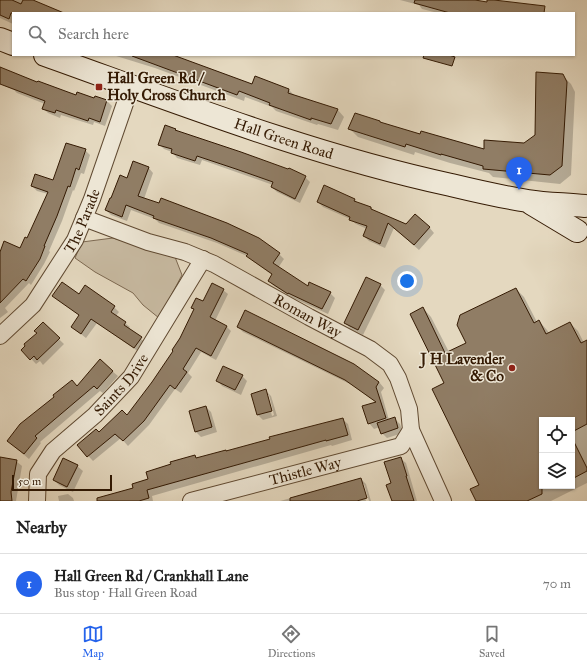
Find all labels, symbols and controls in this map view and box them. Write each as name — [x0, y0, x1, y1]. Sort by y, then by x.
search box — [12, 12, 575, 56]
icon: search — [26, 23, 48, 45]
text: Search here — [58, 25, 129, 43]
place label: Hall Green Rd / Holy Cross Church — [107, 69, 226, 105]
marker: Hall Green Rd / Holy Cross Church — [94, 82, 104, 92]
street label: Hall Green Road — [232, 114, 336, 163]
pin: 1 — [506, 157, 532, 190]
street label: The Parade — [60, 186, 104, 257]
your location — [397, 271, 417, 291]
street label: Roman Way — [270, 290, 346, 342]
street label: Saints Drive — [90, 350, 152, 420]
place label: J H Lavender & Co — [418, 350, 504, 385]
marker: J H Lavender & Co — [507, 363, 517, 373]
map controls — [539, 417, 575, 489]
button: locate — [539, 417, 575, 453]
street label: Thistle Way — [267, 453, 344, 489]
button: layers — [539, 453, 575, 489]
scale bar — [12, 473, 112, 492]
text: 50 m — [18, 475, 41, 488]
text: Nearby — [16, 517, 67, 538]
text: Hall Green Rd / Crankhall Lane — [54, 567, 249, 585]
text: 1 — [26, 576, 32, 592]
text: 70 m — [543, 576, 571, 592]
text: Bus stop · Hall Green Road — [54, 585, 197, 601]
tab: Map — [82, 623, 104, 660]
tab: Directions — [268, 623, 315, 660]
tab: Saved — [479, 623, 505, 660]

